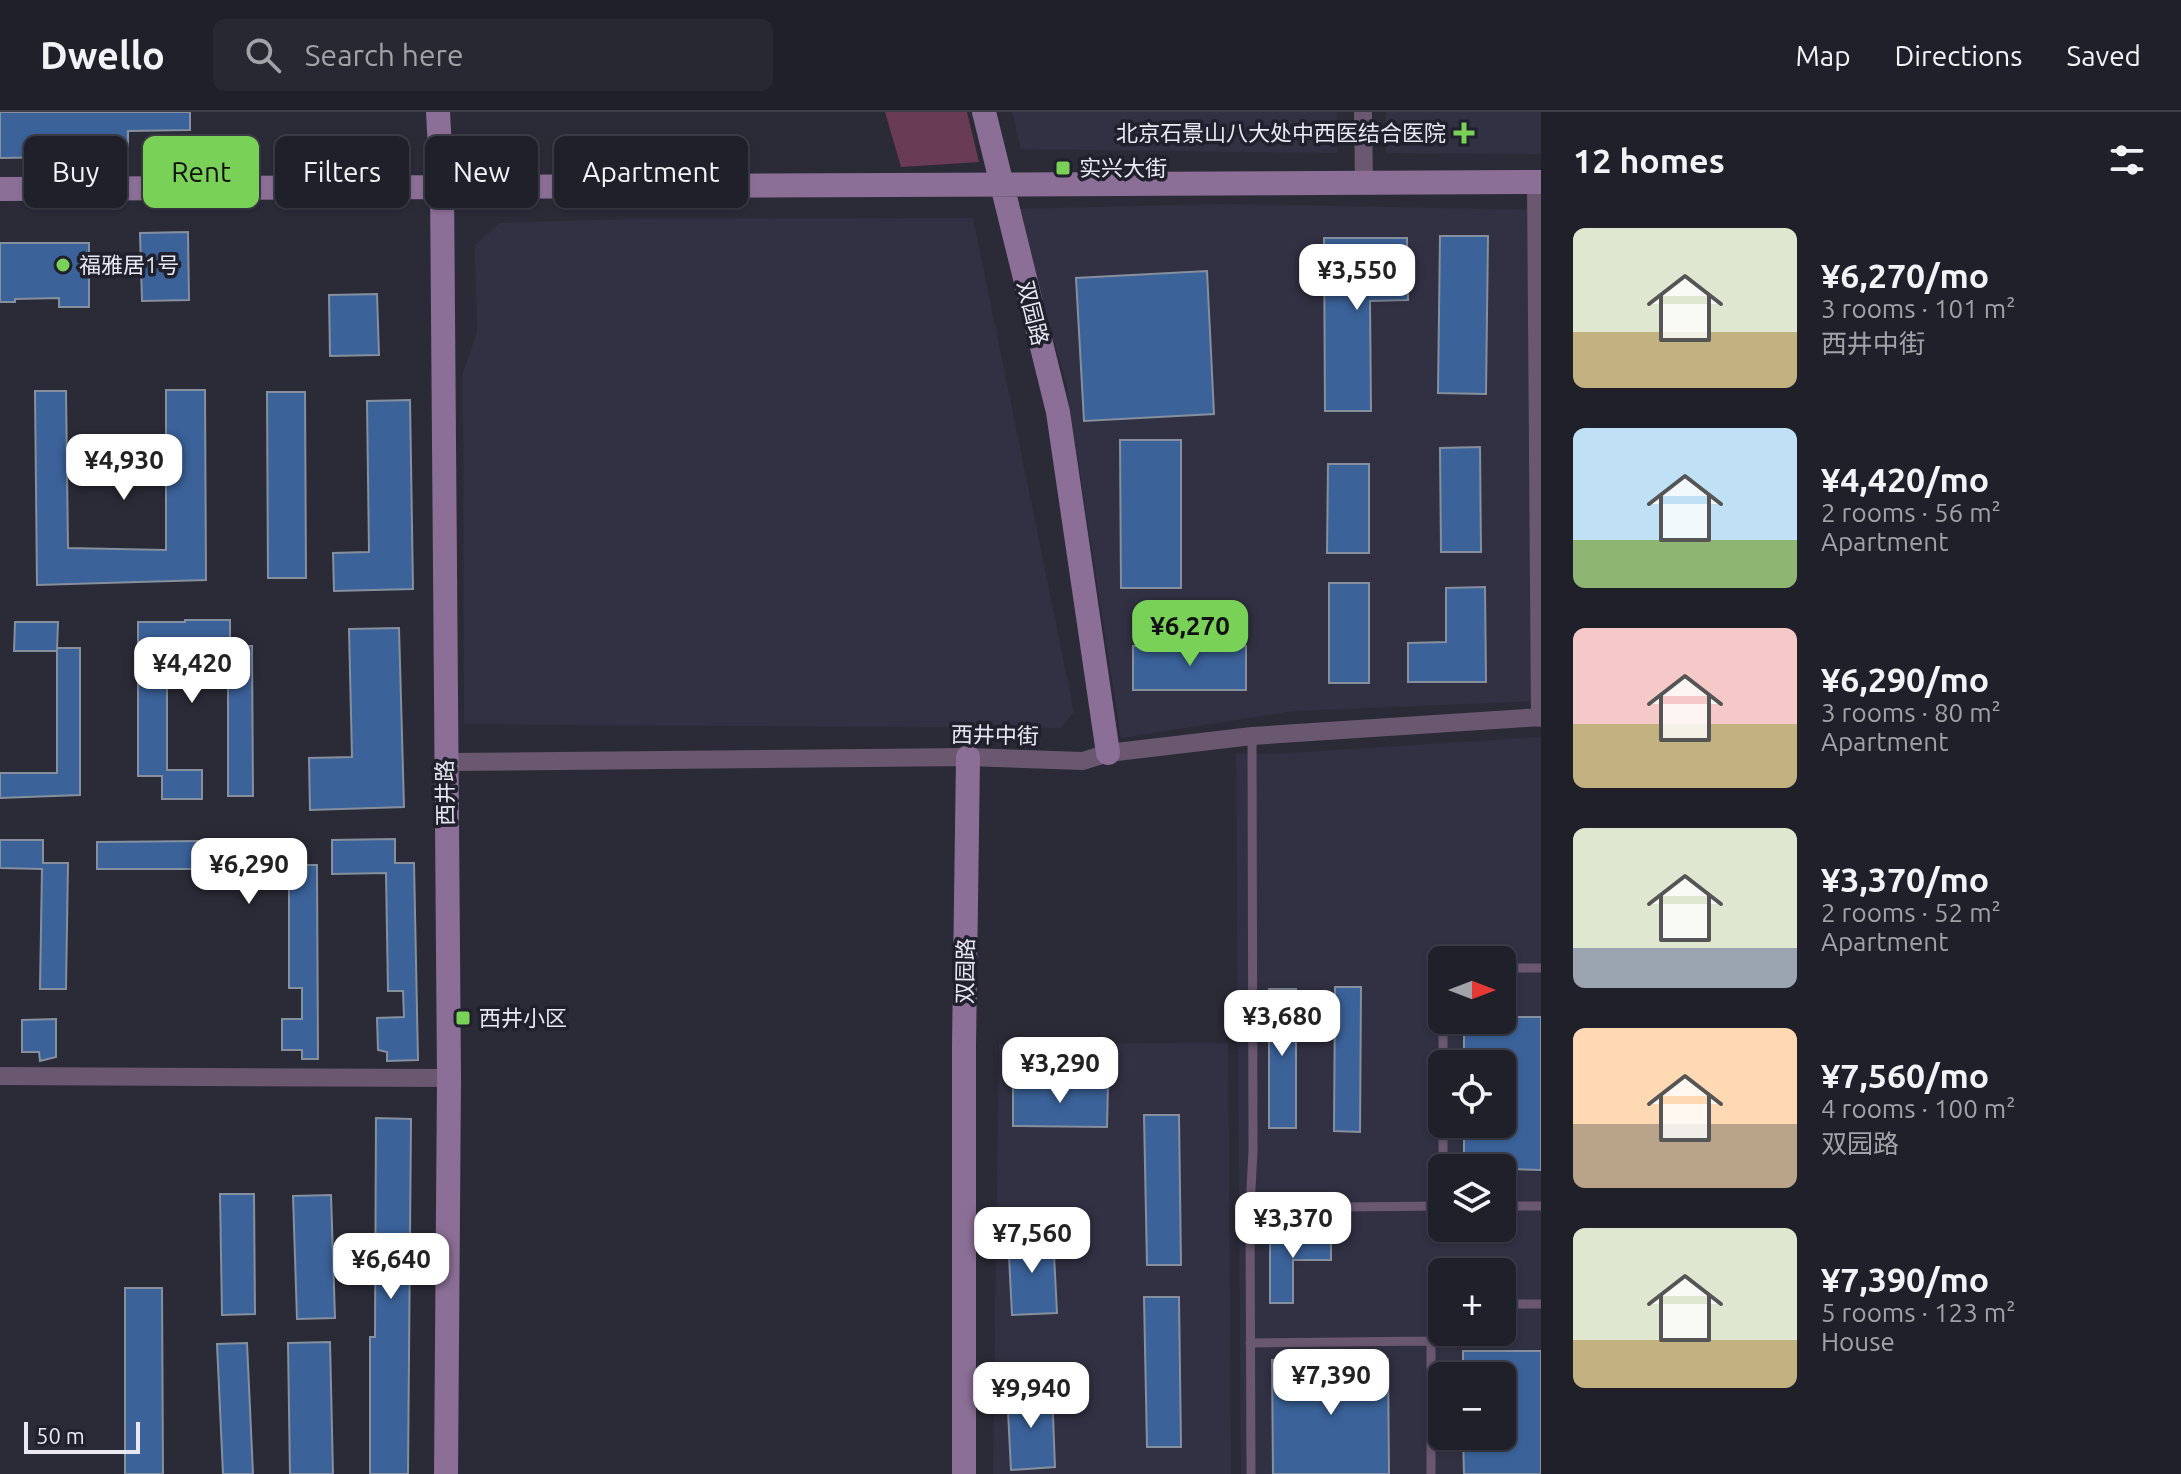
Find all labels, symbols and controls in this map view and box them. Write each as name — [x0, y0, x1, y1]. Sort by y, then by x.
search box — [213, 19, 773, 91]
icon: search — [241, 33, 285, 77]
text: Dwello — [40, 34, 165, 76]
text: Search here — [305, 38, 463, 72]
text: Map — [1795, 40, 1851, 71]
text: Directions — [1895, 40, 2022, 71]
text: Saved — [2066, 40, 2141, 71]
place label: 北京石景山八大处中西医结合医院 — [1116, 120, 1446, 145]
marker: 北京石景山八大处中西医结合医院 — [1453, 122, 1475, 144]
chip: Buy — [24, 136, 127, 208]
chip: Rent — [143, 136, 259, 208]
chip: Filters — [275, 136, 409, 208]
chip: New — [425, 136, 538, 208]
chip: Apartment — [554, 136, 748, 208]
icon: filters — [2105, 138, 2149, 182]
text: 12 homes — [1573, 141, 1725, 179]
place label: 实兴大街 — [1079, 155, 1167, 180]
marker: 实兴大街 — [1054, 159, 1072, 177]
pin: ¥3,550 — [1292, 244, 1422, 312]
place label: 福雅居1号 — [79, 252, 179, 277]
text: ¥3,550 — [1317, 255, 1397, 284]
marker: 福雅居1号 — [54, 256, 72, 274]
text: ¥6,270/mo — [1821, 256, 1989, 294]
icon: home — [1637, 260, 1733, 356]
street label: 双园路 — [1013, 278, 1054, 348]
text: 3 rooms · 101 m² — [1821, 294, 2016, 323]
text: 西井中街 — [1821, 329, 1925, 358]
pin: ¥4,930 — [59, 434, 189, 502]
text: ¥4,930 — [84, 445, 164, 474]
icon: home — [1637, 460, 1733, 556]
text: ¥4,420/mo — [1821, 460, 1989, 498]
text: 2 rooms · 56 m² — [1821, 498, 2001, 527]
text: Apartment — [1821, 527, 1948, 556]
pin: ¥6,270 — [1125, 600, 1255, 668]
text: ¥6,270 — [1150, 611, 1230, 640]
pin: ¥4,420 — [127, 637, 257, 705]
text: ¥4,420 — [152, 648, 232, 677]
icon: home — [1637, 660, 1733, 756]
text: ¥6,290/mo — [1821, 660, 1989, 698]
text: 3 rooms · 80 m² — [1821, 698, 2001, 727]
street label: 西井中街 — [951, 721, 1039, 748]
text: Apartment — [1821, 727, 1948, 756]
street label: 西井路 — [431, 760, 458, 826]
pin: ¥6,290 — [184, 838, 314, 906]
text: ¥6,290 — [209, 849, 289, 878]
icon: home — [1637, 860, 1733, 956]
text: ¥3,370/mo — [1821, 860, 1989, 898]
text: 2 rooms · 52 m² — [1821, 898, 2001, 927]
text: Apartment — [1821, 927, 1948, 956]
street label: 双园路 — [951, 938, 978, 1004]
north arrow — [1428, 946, 1516, 1034]
map controls — [1428, 946, 1516, 1450]
pin: ¥3,680 — [1217, 990, 1347, 1058]
text: ¥3,680 — [1242, 1001, 1322, 1030]
place label: 西井小区 — [479, 1005, 567, 1030]
marker: 西井小区 — [454, 1009, 472, 1027]
pin: ¥3,290 — [995, 1037, 1125, 1105]
text: ¥3,290 — [1020, 1048, 1100, 1077]
button: locate — [1428, 1050, 1516, 1138]
text: ¥7,560/mo — [1821, 1056, 1989, 1094]
icon: home — [1637, 1060, 1733, 1156]
text: 4 rooms · 100 m² — [1821, 1094, 2016, 1123]
text: 双园路 — [1821, 1129, 1899, 1158]
button: layers — [1428, 1154, 1516, 1242]
pin: ¥3,370 — [1228, 1192, 1358, 1260]
text: ¥3,370 — [1253, 1203, 1333, 1232]
pin: ¥7,560 — [967, 1207, 1097, 1275]
text: ¥7,560 — [992, 1218, 1072, 1247]
pin: ¥6,640 — [326, 1233, 456, 1301]
text: ¥6,640 — [351, 1244, 431, 1273]
button: + — [1428, 1258, 1516, 1346]
icon: home — [1637, 1260, 1733, 1356]
text: ¥7,390/mo — [1821, 1260, 1989, 1298]
text: 5 rooms · 123 m² — [1821, 1298, 2016, 1327]
text: House — [1821, 1327, 1895, 1356]
pin: ¥7,390 — [1266, 1349, 1396, 1417]
text: ¥7,390 — [1291, 1360, 1371, 1389]
pin: ¥9,940 — [966, 1362, 1096, 1430]
button: − — [1428, 1362, 1516, 1450]
text: ¥9,940 — [991, 1373, 1071, 1402]
scale bar — [24, 1418, 140, 1454]
text: 50 m — [36, 1423, 85, 1448]

